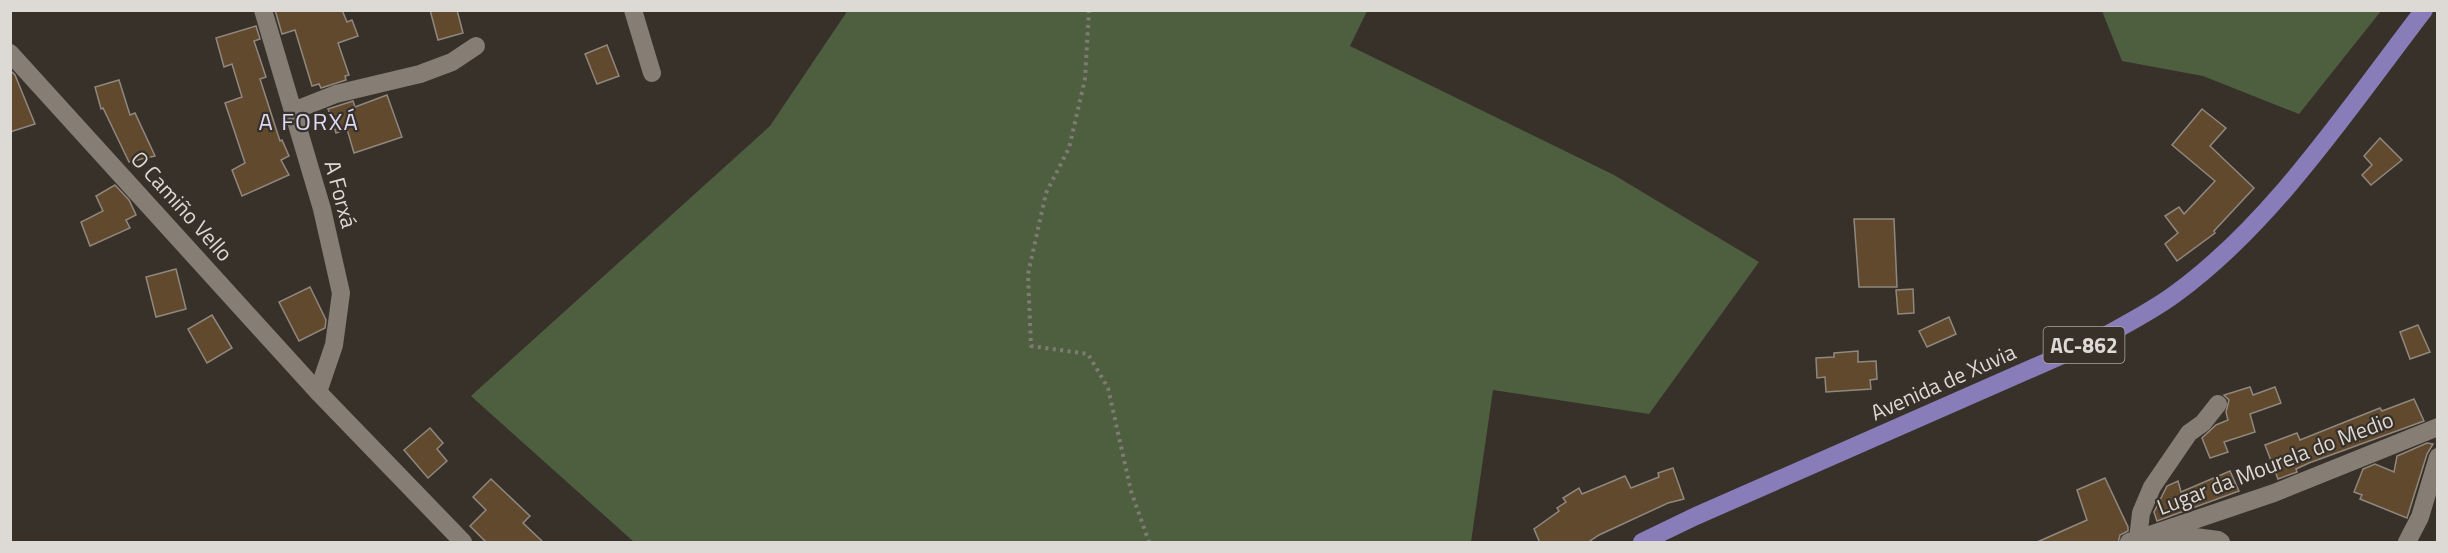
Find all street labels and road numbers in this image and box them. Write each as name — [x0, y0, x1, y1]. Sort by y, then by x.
street label: O Camiño Vello — [123, 143, 241, 269]
street label: A Forxá — [316, 156, 366, 232]
road number: AC-862 — [2044, 327, 2124, 363]
street label: Avenida de Xuvia — [1865, 335, 2021, 429]
street label: Lugar da Mourela do Medio — [2152, 402, 2398, 524]

